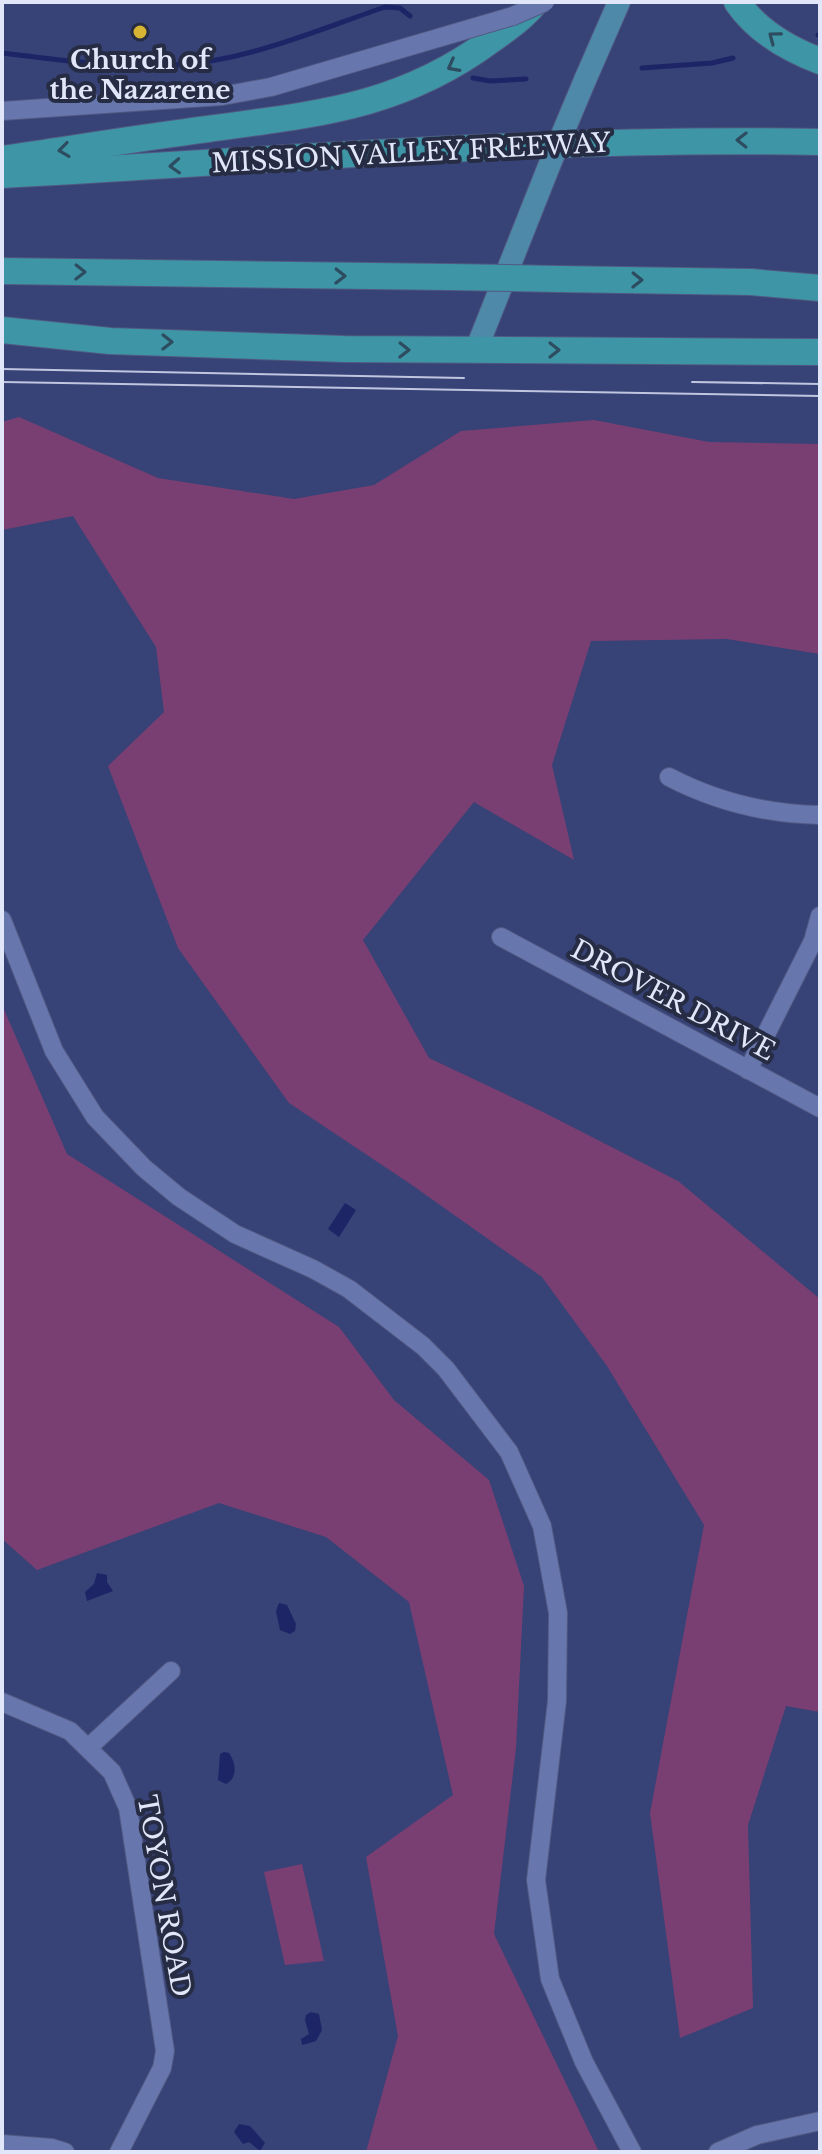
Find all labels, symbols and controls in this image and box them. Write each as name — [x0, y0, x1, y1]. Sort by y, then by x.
marker: Church of the Nazarene — [131, 23, 149, 41]
one-way arrow — [769, 33, 783, 47]
place label: Church of the Nazarene — [50, 44, 230, 106]
one-way arrow — [446, 57, 461, 72]
street label: MISSION VALLEY FREEWAY — [211, 127, 612, 179]
one-way arrow — [735, 132, 748, 149]
one-way arrow — [57, 141, 71, 158]
one-way arrow — [168, 157, 181, 174]
one-way arrow — [74, 263, 87, 281]
one-way arrow — [334, 267, 347, 285]
one-way arrow — [631, 271, 644, 289]
one-way arrow — [161, 333, 174, 351]
one-way arrow — [398, 341, 411, 359]
one-way arrow — [548, 341, 561, 359]
street label: DROVER DRIVE — [566, 933, 780, 1067]
street label: TOYON ROAD — [131, 1793, 197, 1999]

